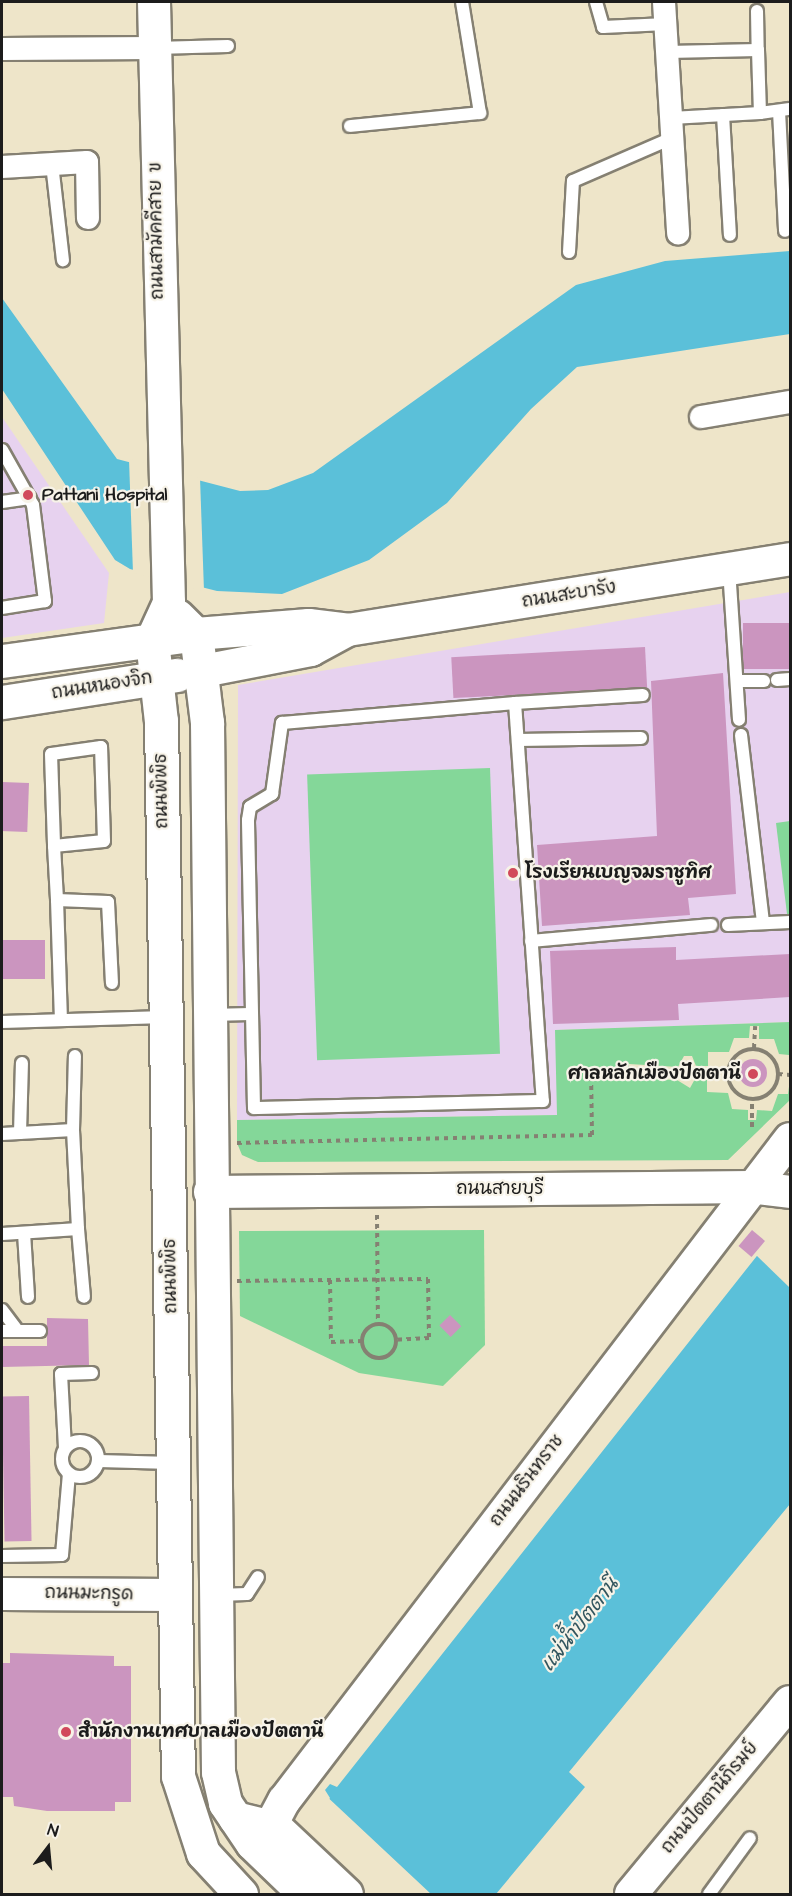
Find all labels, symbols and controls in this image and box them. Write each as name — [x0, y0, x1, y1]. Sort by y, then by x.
street label: ถนนสามัคคีสาย ข — [145, 162, 169, 300]
place label: Pattani Hospital — [42, 484, 167, 506]
marker: Pattani Hospital — [19, 486, 37, 504]
street label: ถนนสะบารัง — [520, 577, 618, 613]
street label: ถนนหนองจิก — [50, 667, 154, 705]
street label: ถนนพิพิธ — [151, 753, 173, 829]
place label: โรงเรียนเบญจมราชูทิศ — [525, 862, 711, 884]
marker: โรงเรียนเบญจมราชูทิศ — [506, 866, 520, 880]
place label: ศาลหลักเมืองปัตตานี — [568, 1063, 741, 1085]
marker: ศาลหลักเมืองปัตตานี — [746, 1067, 760, 1081]
street label: ถนนสายบุรี — [456, 1178, 544, 1200]
street label: ถนนพิพิธ — [160, 1238, 182, 1314]
street label: ถนนนรินทราช — [486, 1431, 568, 1531]
water label: แม่น้ำปัตตานี — [536, 1574, 624, 1676]
street label: ถนนมะกรูด — [44, 1582, 134, 1606]
place label: สำนักงานเทศบาลเมืองปัตตานี — [78, 1721, 324, 1743]
marker: สำนักงานเทศบาลเมืองปัตตานี — [59, 1725, 73, 1739]
street label: ถนนปัตตานีภิรมย์ — [657, 1738, 763, 1858]
north arrow — [18, 1818, 78, 1878]
text: N — [45, 1819, 61, 1843]

